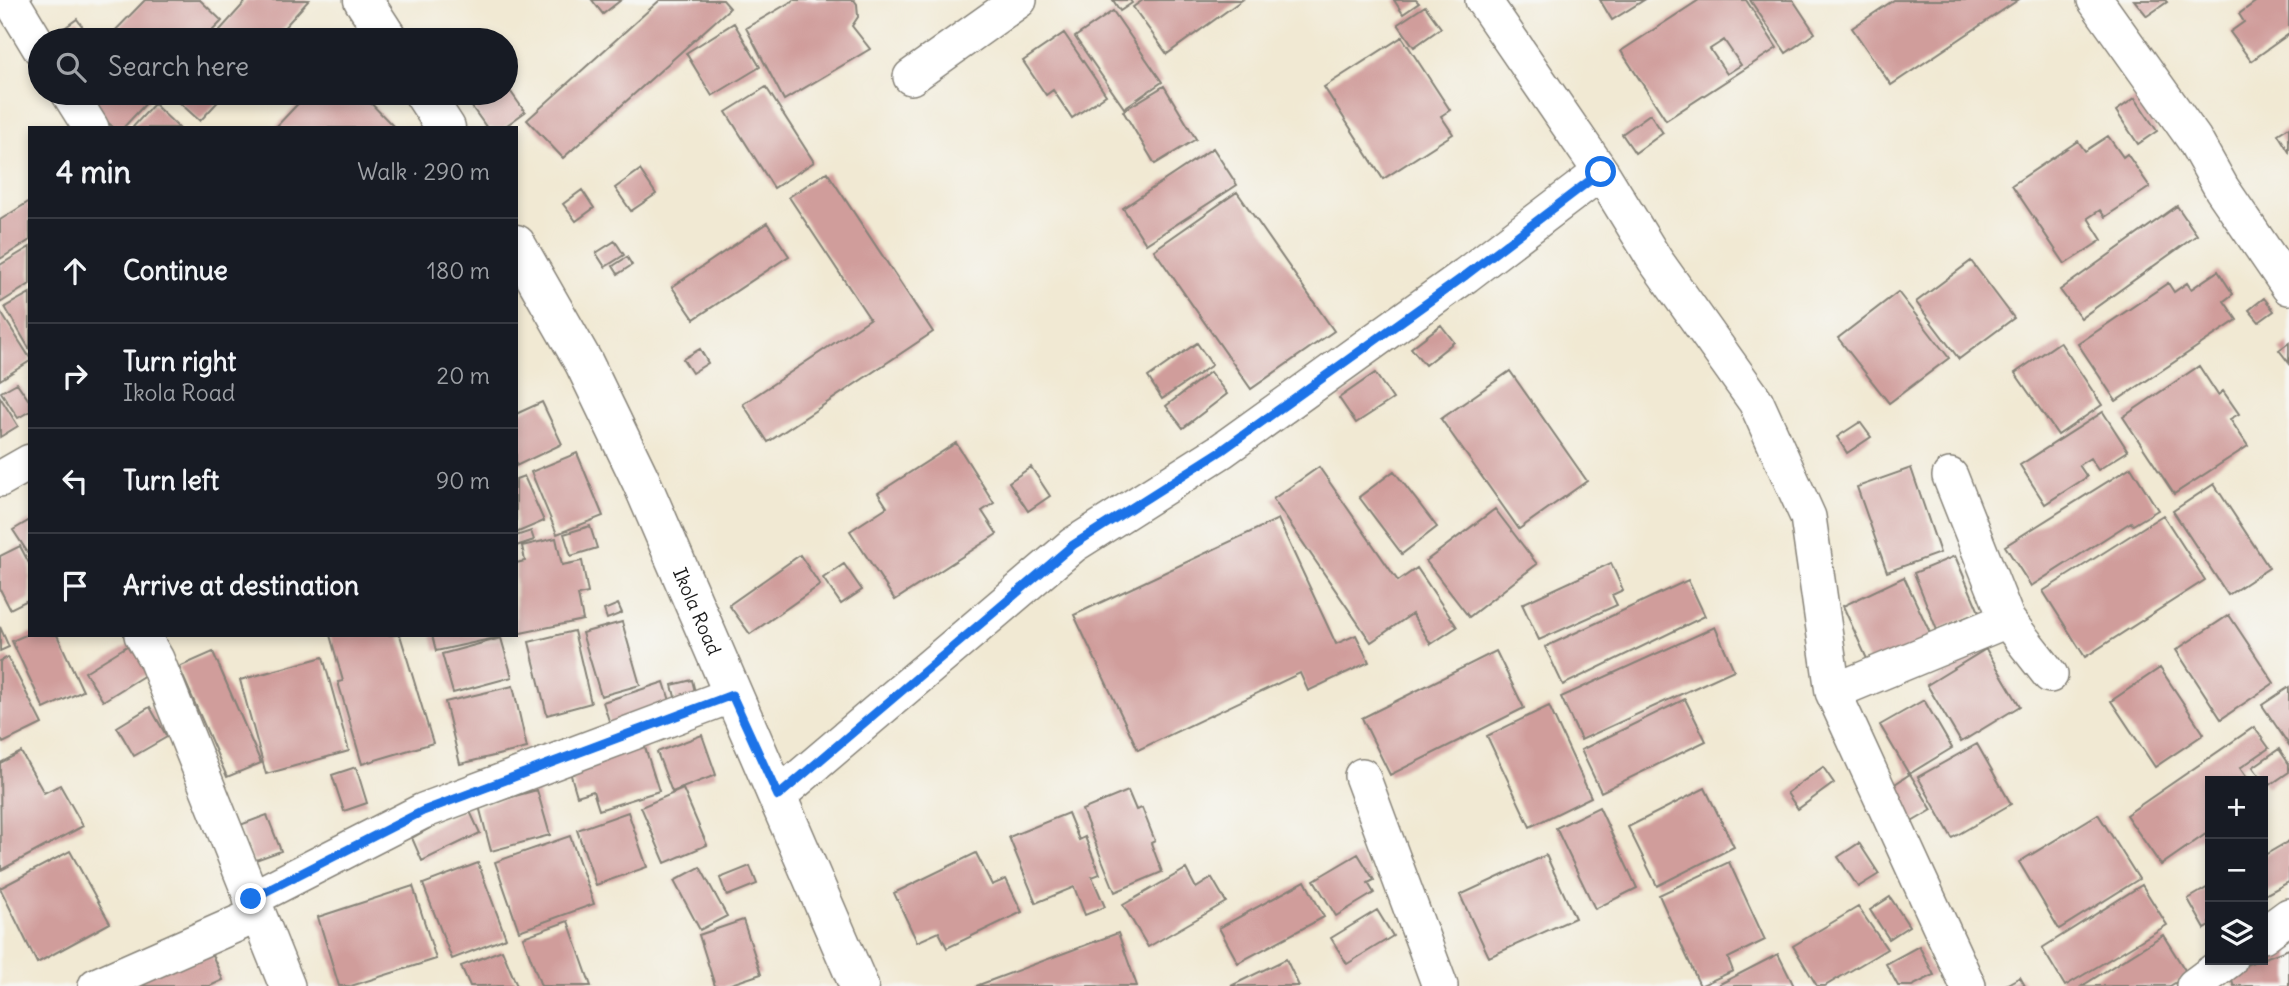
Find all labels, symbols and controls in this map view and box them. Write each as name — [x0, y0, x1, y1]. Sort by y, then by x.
search box — [28, 28, 518, 105]
icon: search — [52, 48, 90, 86]
text: Search here — [108, 50, 249, 83]
text: 4 min — [56, 153, 131, 191]
route start — [1585, 156, 1616, 187]
text: Walk · 290 m — [357, 157, 490, 186]
icon: ahead — [56, 252, 94, 290]
text: Continue — [123, 254, 228, 287]
text: 180 m — [427, 256, 490, 285]
text: Turn right — [123, 345, 236, 378]
icon: right — [56, 357, 94, 395]
text: 20 m — [437, 361, 490, 390]
text: Ikola Road — [123, 378, 235, 407]
icon: left — [56, 462, 94, 500]
text: Turn left — [123, 464, 219, 497]
text: 90 m — [436, 466, 490, 495]
street label: Ikola Road — [668, 564, 727, 659]
icon: arrive — [56, 567, 94, 605]
text: Arrive at destination — [123, 569, 359, 602]
map controls — [2205, 776, 2268, 965]
button: + — [2205, 776, 2268, 839]
button: − — [2205, 839, 2268, 902]
route end — [235, 883, 266, 914]
button: layers — [2205, 902, 2268, 965]

